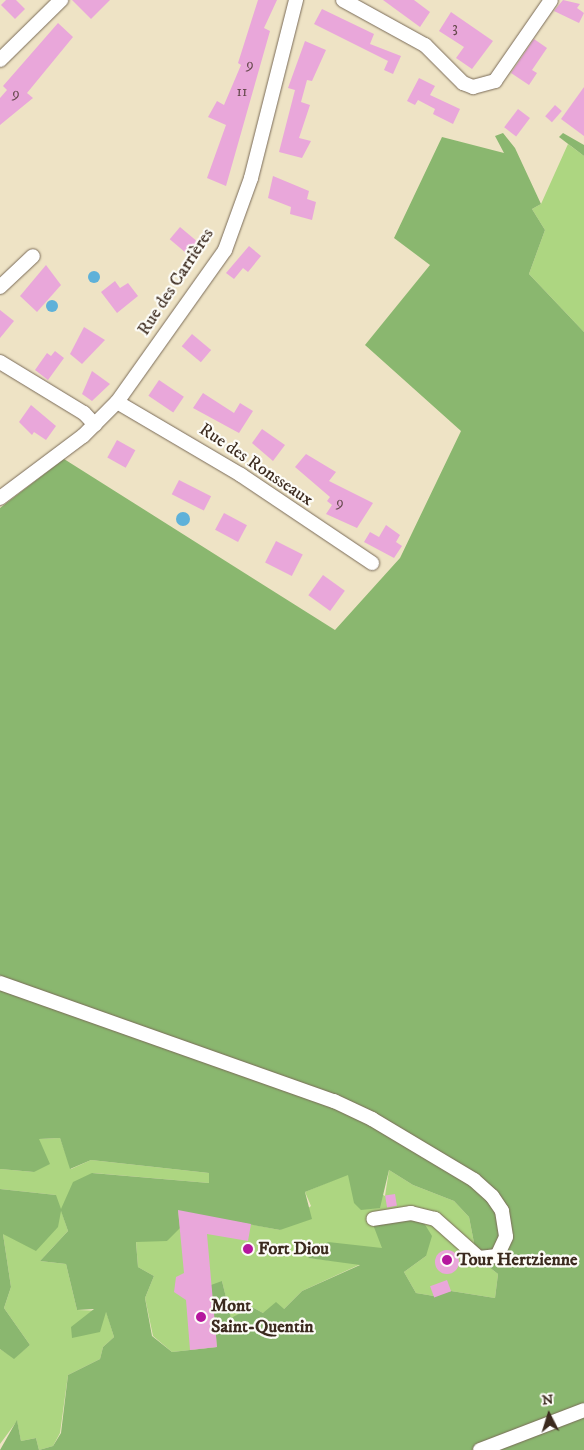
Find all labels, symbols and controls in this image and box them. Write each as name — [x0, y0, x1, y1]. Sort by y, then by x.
house number: 3 — [452, 19, 458, 37]
house number: 9 — [246, 56, 254, 74]
house number: 11 — [236, 83, 248, 101]
house number: 9 — [12, 85, 20, 103]
street label: Rue des Carrières — [133, 224, 219, 340]
street label: Rue des Ronsseaux — [195, 419, 317, 511]
house number: 9 — [336, 494, 344, 512]
place label: Fort Diou — [258, 1238, 329, 1260]
marker: Fort Diou — [242, 1243, 254, 1255]
place label: Tour Hertzienne — [457, 1249, 578, 1271]
marker: Tour Hertzienne — [441, 1254, 453, 1266]
place label: Mont Saint-Quentin — [211, 1296, 314, 1338]
marker: Mont Saint-Quentin — [195, 1311, 207, 1323]
north arrow — [524, 1390, 574, 1440]
text: N — [541, 1391, 554, 1410]

